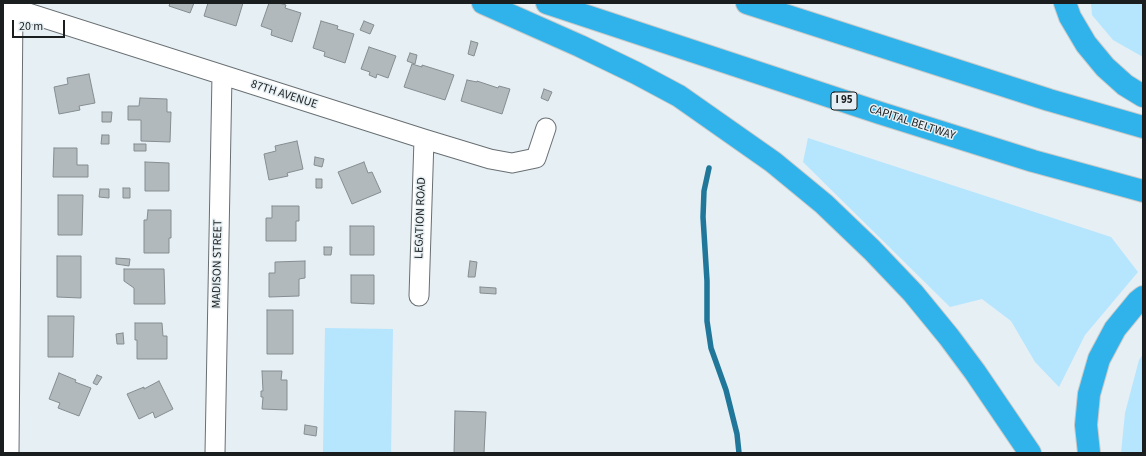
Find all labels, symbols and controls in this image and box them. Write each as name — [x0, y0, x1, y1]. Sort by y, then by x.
scale bar — [14, 12, 67, 38]
text: 20 m — [19, 18, 43, 35]
street label: 87TH AVENUE — [249, 77, 319, 113]
road number: I 95 — [831, 92, 857, 110]
street label: CAPITAL BELTWAY — [867, 102, 957, 144]
street label: LEGATION ROAD — [412, 177, 430, 259]
street label: MADISON STREET — [210, 219, 226, 309]

